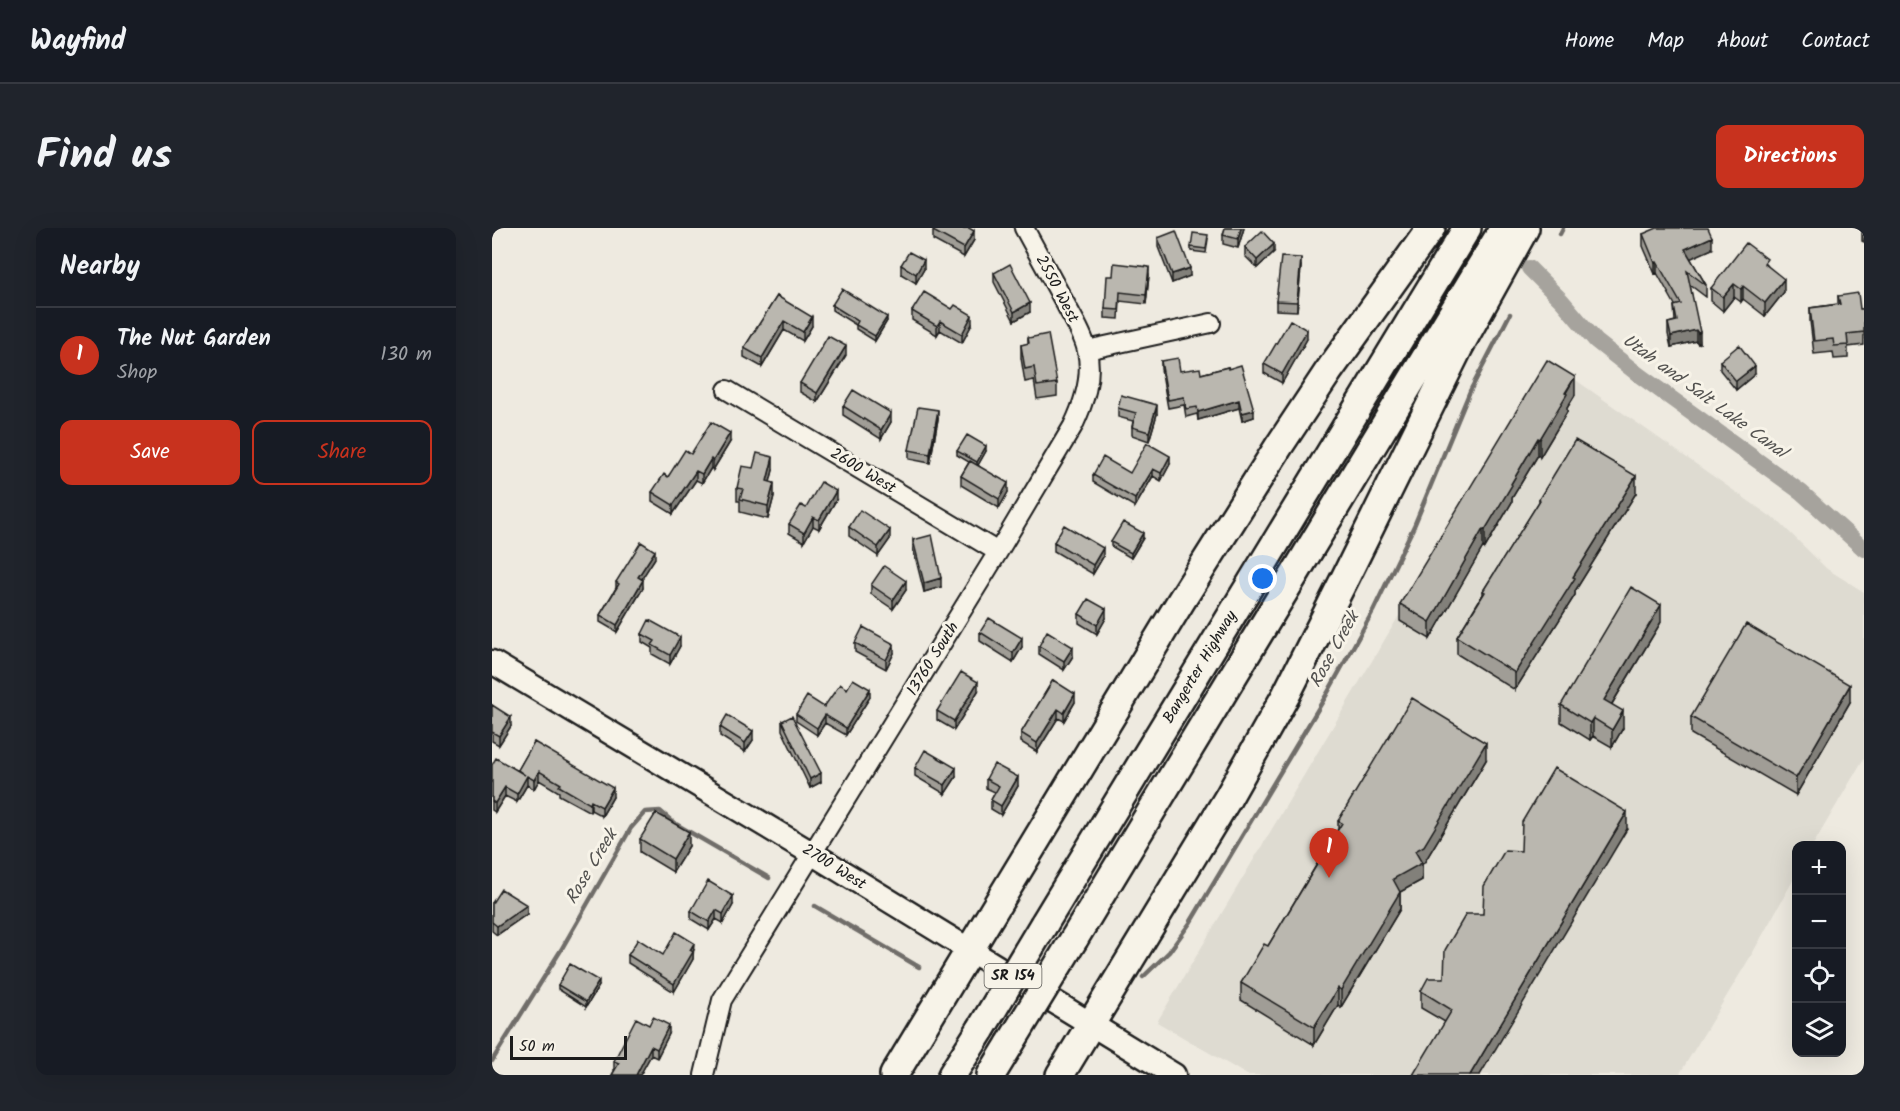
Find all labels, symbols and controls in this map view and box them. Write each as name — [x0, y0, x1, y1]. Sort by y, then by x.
text: Wayfind — [30, 19, 126, 64]
text: Home — [1565, 25, 1614, 58]
text: Map — [1647, 25, 1684, 58]
text: About — [1717, 25, 1768, 58]
text: Contact — [1801, 25, 1870, 58]
text: Find us — [36, 123, 172, 190]
button: Directions — [1716, 125, 1864, 188]
text: Nearby — [60, 246, 140, 288]
street label: 2550 West — [1029, 251, 1086, 328]
text: The Nut Garden — [117, 322, 271, 357]
water label: Utah and Salt Lake Canal — [1616, 327, 1795, 469]
text: 1 — [76, 339, 83, 371]
text: 130 m — [380, 339, 432, 371]
text: Shop — [117, 357, 157, 389]
button: Save — [60, 420, 240, 485]
button: Share — [252, 420, 432, 485]
street label: 2600 West — [825, 441, 902, 501]
your location — [1248, 564, 1277, 593]
water label: Rose Creek — [1302, 604, 1369, 693]
street label: Bangerter Highway — [1156, 605, 1244, 728]
street label: 13760 South — [900, 617, 966, 701]
water label: Rose Creek — [558, 822, 627, 910]
pin: 1 — [1310, 828, 1348, 878]
street label: 2700 West — [797, 837, 872, 897]
map controls — [1792, 841, 1846, 1057]
button: + — [1792, 841, 1846, 895]
button: − — [1792, 895, 1846, 949]
button: locate — [1792, 949, 1846, 1003]
road number: SR 154 — [984, 964, 1042, 988]
button: layers — [1792, 1003, 1846, 1057]
scale bar — [510, 1033, 627, 1060]
text: 50 m — [519, 1034, 555, 1059]

